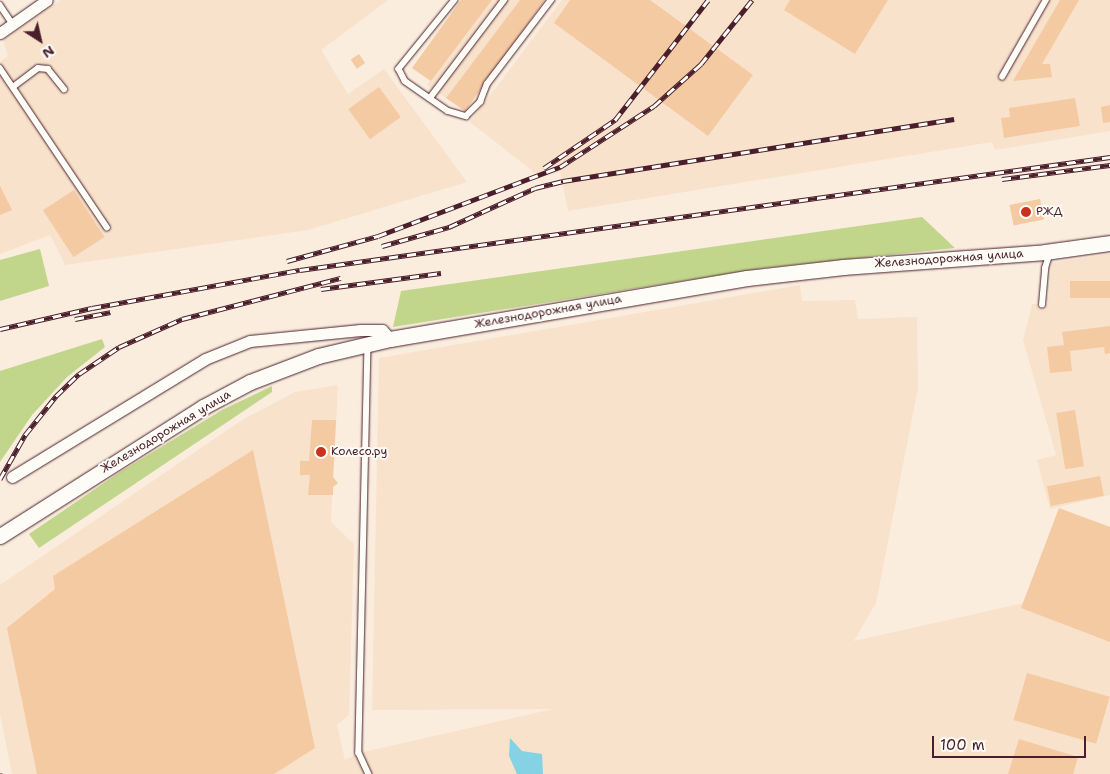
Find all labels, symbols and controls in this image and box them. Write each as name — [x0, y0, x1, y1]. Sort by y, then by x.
north arrow — [15, 15, 65, 65]
text: N — [39, 42, 58, 63]
place label: РЖД — [1036, 205, 1062, 219]
marker: РЖД — [1020, 206, 1032, 218]
street label: Железнодорожная улица — [874, 247, 1024, 271]
street label: Железнодорожная улица — [473, 292, 623, 332]
street label: Железнодорожная улица — [98, 387, 234, 477]
place label: Колесо.ру — [331, 445, 387, 459]
marker: Колесо.ру — [315, 446, 327, 458]
scale bar — [935, 726, 1089, 758]
text: 100 m — [940, 735, 985, 755]

